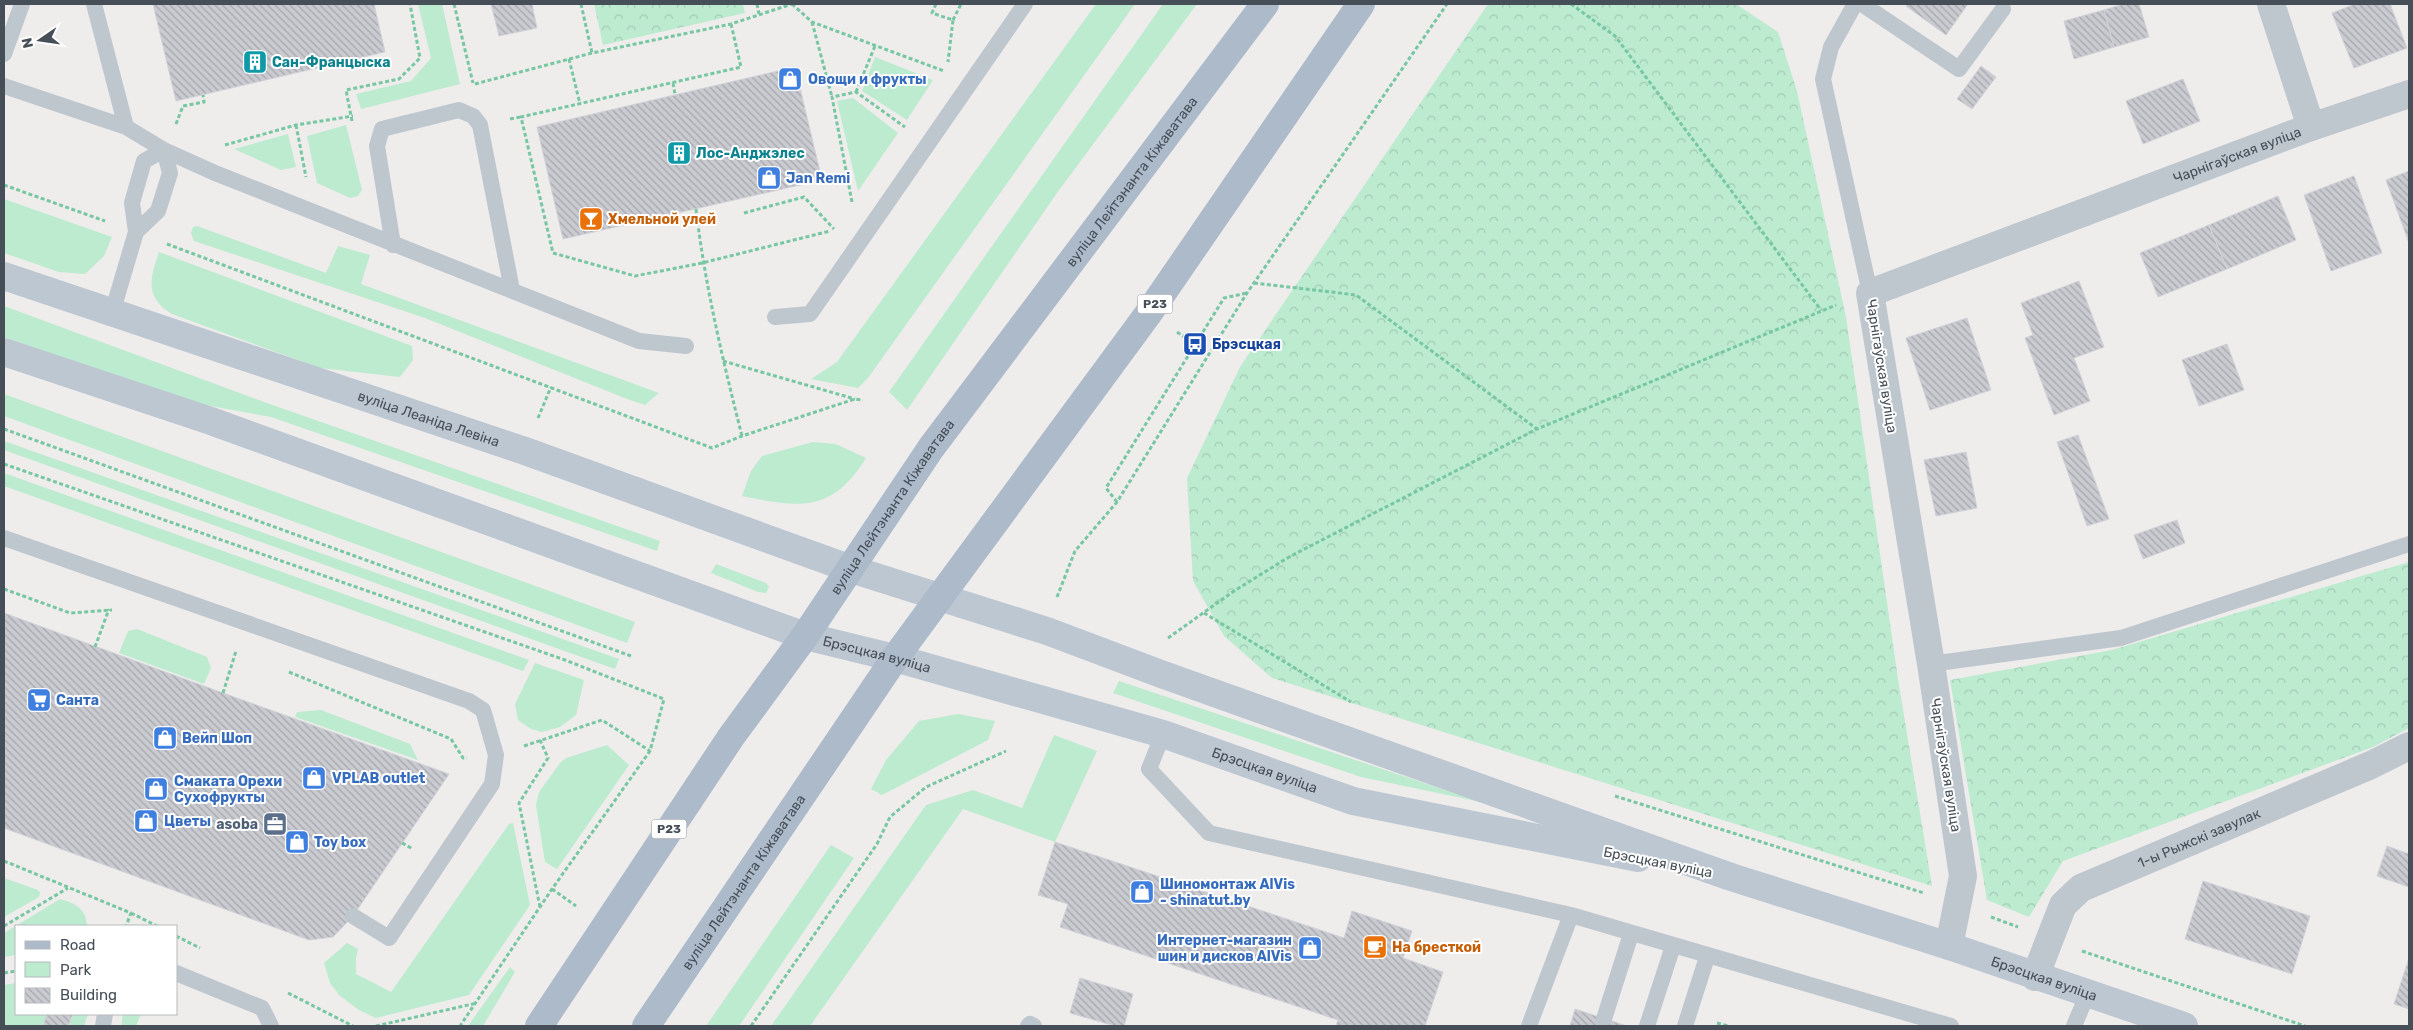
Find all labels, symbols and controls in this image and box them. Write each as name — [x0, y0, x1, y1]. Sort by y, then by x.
north arrow — [15, 15, 65, 65]
text: N — [18, 36, 37, 50]
building icon: Сан-Францыска — [242, 49, 268, 75]
place label: Сан-Францыска — [272, 54, 390, 71]
shop icon: Овощи и фрукты — [777, 66, 803, 92]
place label: Овощи и фрукты — [808, 71, 927, 88]
street label: вуліца Лейтэнанта Кіжаватава — [1063, 93, 1201, 270]
street label: Чарнігаўская вуліца — [2171, 123, 2304, 187]
building icon: Лос-Анджэлес — [666, 140, 692, 166]
place label: Лос-Анджэлес — [696, 145, 805, 162]
shop icon: Jan Remi — [756, 165, 782, 191]
place label: Jan Remi — [786, 170, 850, 187]
bar icon: Хмельной улей — [578, 206, 604, 232]
place label: Хмельной улей — [608, 211, 716, 228]
road number: Р23 — [1138, 294, 1172, 314]
street label: Чарнігаўская вуліца — [1863, 298, 1900, 434]
bus stop icon: Брэсцкая — [1182, 331, 1208, 357]
place label: Брэсцкая — [1212, 336, 1281, 353]
street label: вуліца Леаніда Левіна — [355, 387, 502, 451]
street label: вуліца Лейтэнанта Кіжаватава — [827, 416, 958, 598]
street label: Брэсцкая вуліца — [821, 633, 933, 677]
supermarket icon: Санта — [26, 687, 52, 713]
place label: Санта — [56, 692, 99, 709]
street label: Чарнігаўская вуліца — [1927, 697, 1964, 833]
shop icon: Вейп Шоп — [152, 725, 178, 751]
place label: Вейп Шоп — [182, 730, 252, 747]
street label: Брэсцкая вуліца — [1209, 744, 1320, 797]
shop icon: VPLAB outlet — [301, 765, 327, 791]
place label: VPLAB outlet — [332, 770, 426, 787]
place label: Смаката Орехи Сухофрукты — [174, 773, 282, 806]
shop icon: Смаката Орехи Сухофрукты — [143, 776, 169, 802]
street label: вуліца Лейтэнанта Кіжаватава — [679, 791, 809, 973]
street label: 1-ы Рыжскі завулак — [2135, 805, 2263, 872]
shop icon: Цветы — [133, 808, 159, 834]
office icon: asoba — [262, 811, 288, 837]
place label: Цветы — [164, 813, 211, 830]
place label: asoba — [216, 816, 258, 833]
road number: Р23 — [652, 820, 686, 839]
shop icon: Toy box — [284, 829, 310, 855]
place label: Toy box — [314, 834, 367, 851]
street label: Брэсцкая вуліца — [1602, 844, 1714, 881]
place label: Шиномонтаж AlVis - shinatut.by — [1160, 876, 1295, 909]
shop icon: Шиномонтаж AlVis - shinatut.by — [1129, 879, 1155, 905]
legend — [15, 925, 178, 1015]
place label: Интернет-магазин шин и дисков AlVis — [1157, 932, 1292, 965]
cafe icon: На бресткой — [1362, 934, 1388, 960]
shop icon: Интернет-магазин шин и дисков AlVis — [1297, 935, 1323, 961]
text: Road — [60, 936, 96, 954]
place label: На бресткой — [1392, 939, 1481, 956]
street label: Брэсцкая вуліца — [1989, 953, 2099, 1005]
text: Park — [60, 961, 91, 979]
text: Building — [60, 986, 117, 1004]

